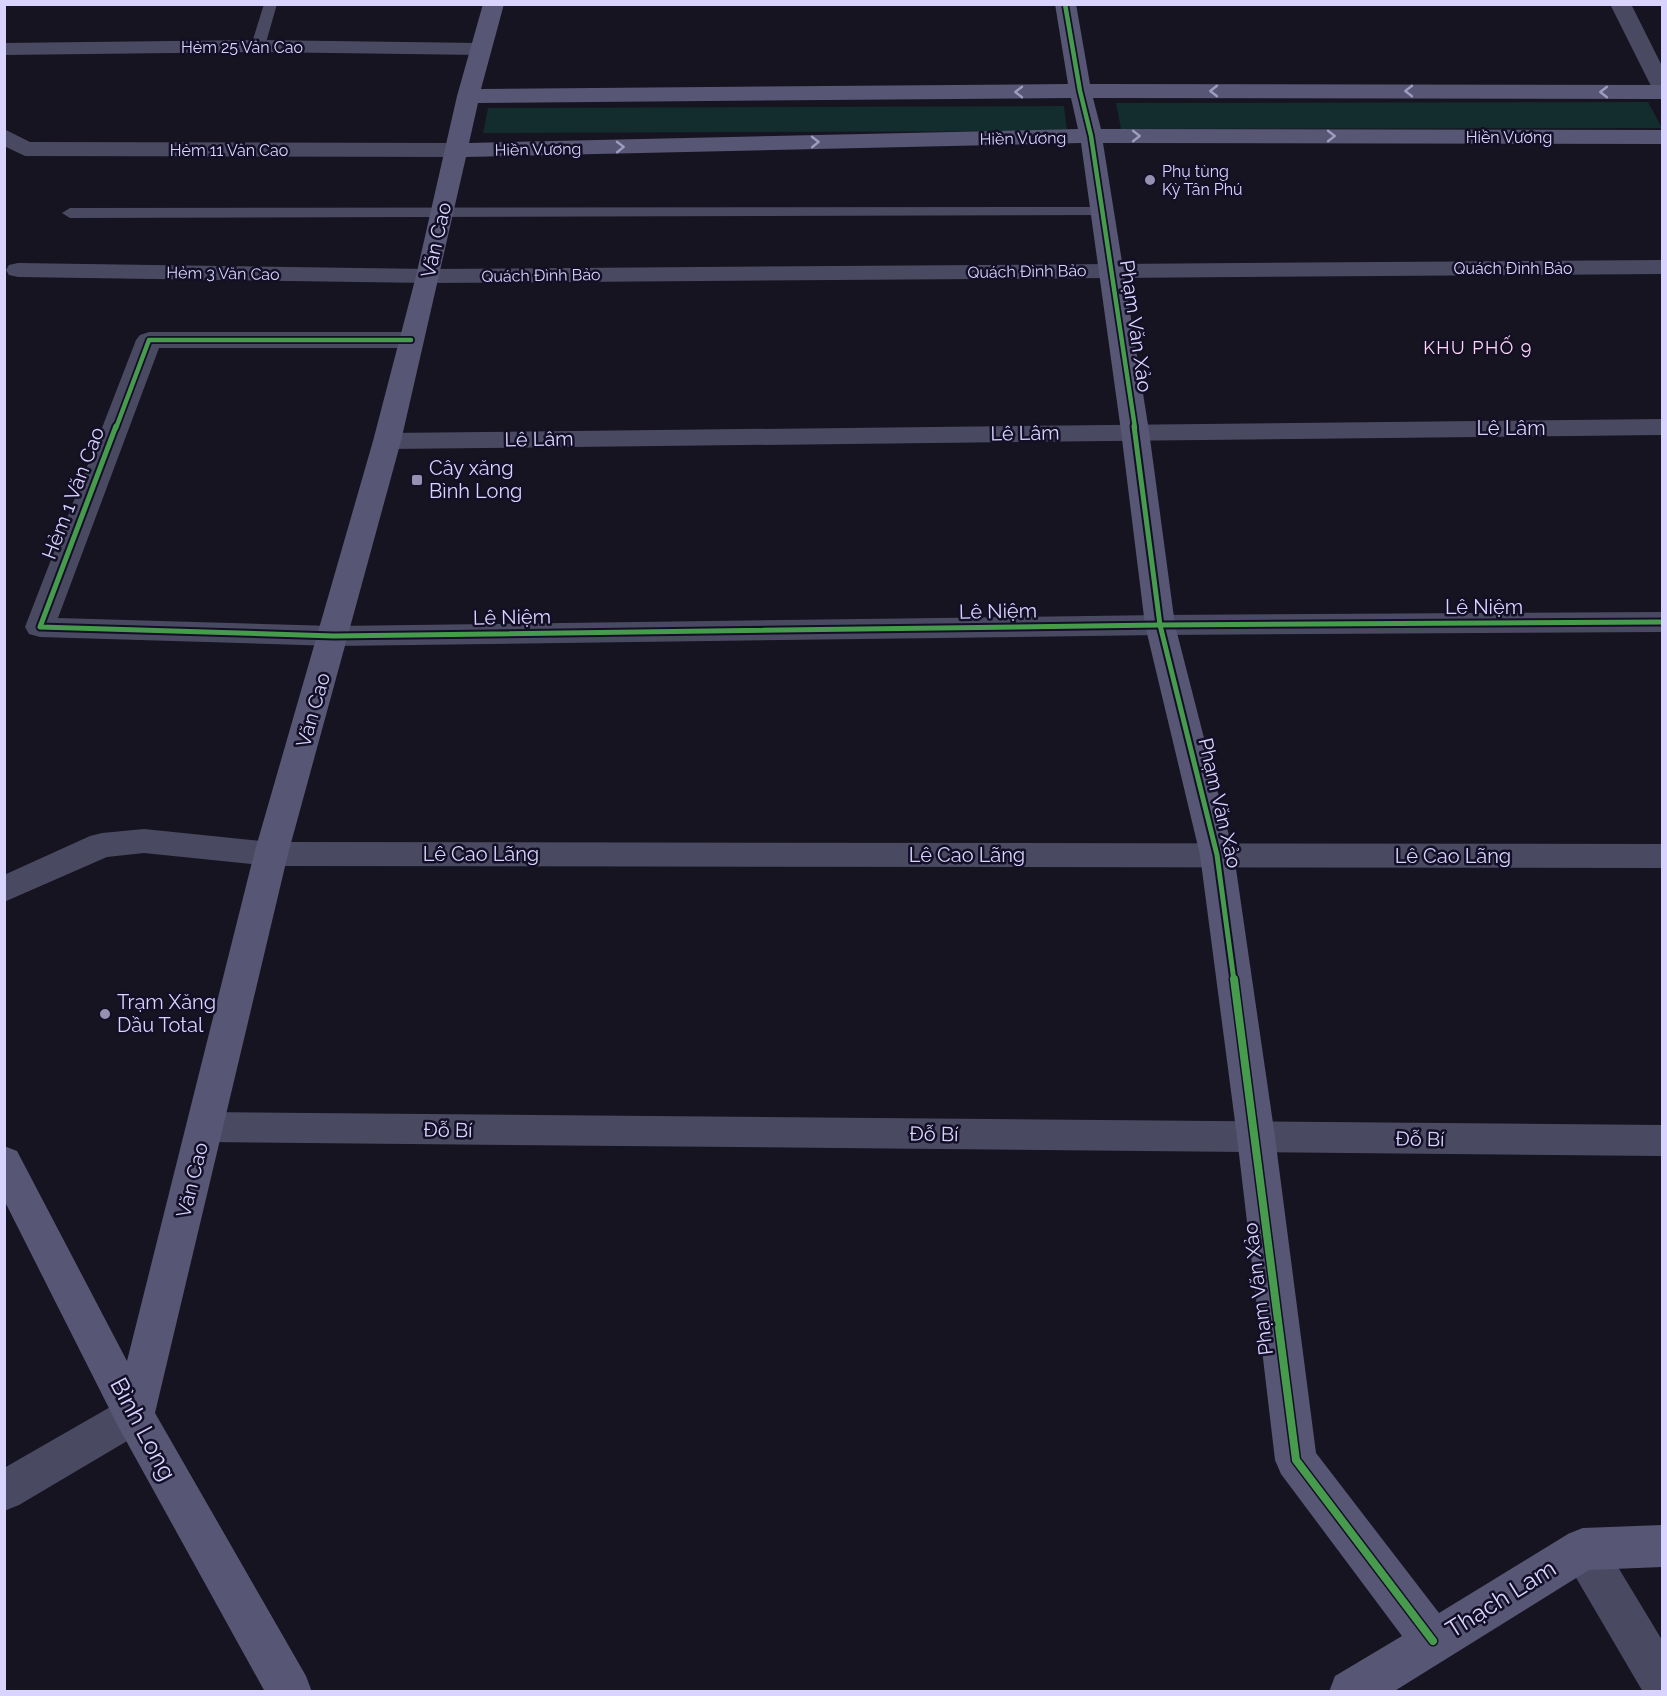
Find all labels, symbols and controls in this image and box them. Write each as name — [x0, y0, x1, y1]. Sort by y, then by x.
street label: Hẻm 25 Văn Cao — [181, 38, 303, 57]
one-way arrow — [1210, 85, 1219, 97]
one-way arrow — [1405, 85, 1414, 97]
one-way arrow — [1015, 86, 1024, 98]
one-way arrow — [1600, 86, 1609, 98]
street label: Hiền Vương — [980, 128, 1066, 149]
street label: Hiền Vương — [1466, 128, 1552, 147]
one-way arrow — [1131, 130, 1140, 142]
one-way arrow — [1326, 130, 1335, 143]
one-way arrow — [811, 136, 820, 149]
street label: Hiền Vương — [495, 139, 581, 160]
street label: Hẻm 11 Văn Cao — [170, 141, 288, 160]
one-way arrow — [616, 141, 625, 153]
place label: Phụ tùng Kỳ Tân Phú — [1162, 162, 1243, 199]
marker: Phụ tùng Kỳ Tân Phú — [1143, 173, 1157, 187]
street label: Văn Cao — [416, 200, 456, 280]
street label: Phạm Văn Xảo — [1115, 258, 1157, 394]
street label: Quách Đình Bảo — [1453, 259, 1573, 278]
street label: Quách Đình Bảo — [967, 261, 1087, 282]
street label: Hẻm 3 Văn Cao — [166, 263, 280, 284]
street label: Quách Đình Bảo — [481, 265, 601, 286]
district label: KHU PHỐ 9 — [1423, 335, 1533, 358]
street label: Lê Lâm — [1476, 416, 1546, 440]
street label: Lê Lâm — [990, 420, 1060, 446]
street label: Hẻm 1 Văn Cao — [37, 423, 109, 563]
street label: Lê Lâm — [504, 426, 574, 452]
place label: Cây xăng Bình Long — [429, 456, 522, 503]
marker: Cây xăng Bình Long — [410, 473, 424, 487]
street label: Lê Niệm — [1445, 595, 1523, 619]
street label: Lê Niệm — [959, 598, 1037, 624]
street label: Lê Niệm — [473, 604, 551, 630]
street label: Văn Cao — [291, 670, 335, 750]
street label: Phạm Văn Xảo — [1193, 735, 1247, 871]
street label: Lê Cao Lãng — [423, 842, 539, 866]
street label: Lê Cao Lãng — [909, 843, 1025, 867]
street label: Lê Cao Lãng — [1395, 844, 1511, 868]
place label: Trạm Xăng Dầu Total — [117, 990, 216, 1037]
marker: Trạm Xăng Dầu Total — [98, 1007, 112, 1021]
street label: Đỗ Bí — [423, 1118, 473, 1142]
street label: Đỗ Bí — [909, 1122, 959, 1146]
street label: Đỗ Bí — [1395, 1127, 1445, 1151]
street label: Văn Cao — [171, 1140, 213, 1220]
street label: Phạm Văn Xảo — [1238, 1221, 1278, 1357]
street label: Bình Long — [104, 1372, 183, 1485]
street label: Thạch Lam — [1440, 1553, 1561, 1644]

